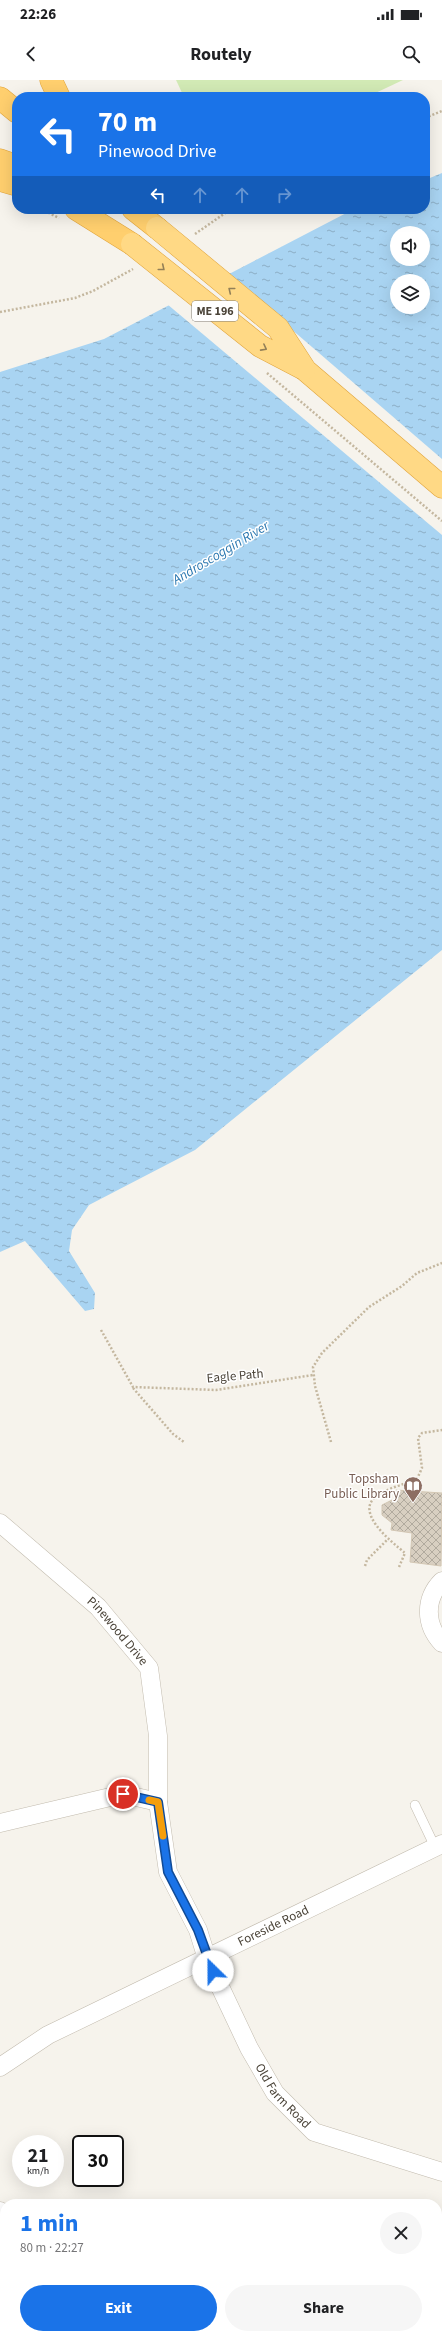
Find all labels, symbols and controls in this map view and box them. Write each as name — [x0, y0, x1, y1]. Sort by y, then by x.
text: 22:26 — [20, 4, 56, 25]
text: Routely — [190, 42, 252, 67]
icon: back — [20, 43, 42, 65]
icon: search — [400, 43, 422, 65]
text: 70 m — [98, 102, 157, 142]
icon: left — [32, 108, 84, 160]
text: Pinewood Drive — [98, 139, 216, 164]
icon: left — [147, 184, 169, 206]
icon: ahead — [189, 184, 211, 206]
icon: ahead — [231, 184, 253, 206]
icon: right — [273, 184, 295, 206]
map controls — [390, 226, 430, 314]
button: sound — [390, 226, 430, 266]
one-way arrow — [158, 263, 165, 270]
button: layers — [390, 274, 430, 314]
one-way arrow — [229, 287, 236, 294]
road number: ME 196 — [192, 301, 238, 321]
one-way arrow — [260, 344, 268, 351]
water label: Androscoggin River — [168, 516, 274, 590]
street label: Eagle Path — [206, 1365, 264, 1387]
place label: Topsham Public Library — [324, 1470, 399, 1503]
library icon: Topsham Public Library — [402, 1475, 424, 1503]
street label: Pinewood Drive — [83, 1592, 152, 1669]
pin — [106, 1777, 140, 1811]
icon: arrive — [112, 1783, 134, 1805]
street label: Foreside Road — [235, 1901, 312, 1951]
position arrow — [192, 1950, 234, 1992]
street label: Old Farm Road — [251, 2060, 315, 2133]
speed limit sign: 30 — [72, 2135, 124, 2187]
text: 21 — [27, 2142, 49, 2170]
text: km/h — [27, 2164, 49, 2178]
text: 1 min — [20, 2206, 78, 2241]
button: close — [380, 2212, 422, 2254]
text: 80 m · 22:27 — [20, 2239, 84, 2257]
button: Exit — [20, 2285, 217, 2331]
button: Share — [225, 2285, 422, 2331]

